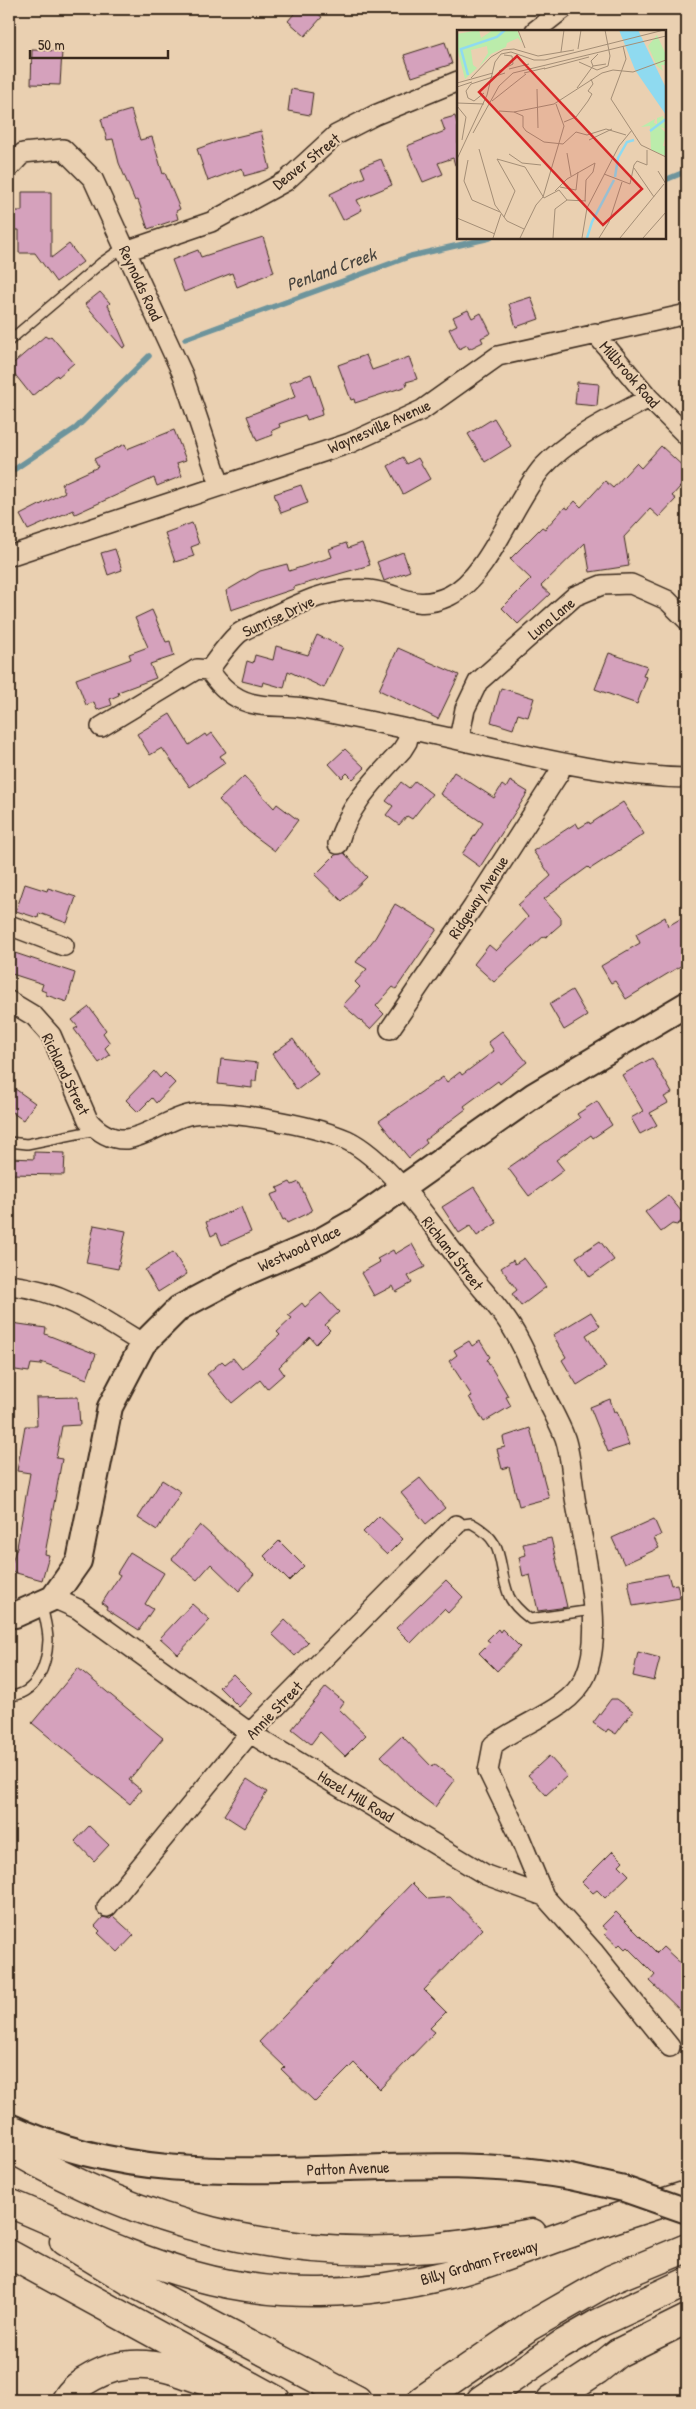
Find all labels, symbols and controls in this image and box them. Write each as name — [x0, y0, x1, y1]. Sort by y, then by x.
scale bar — [30, 28, 168, 60]
inset map — [457, 30, 666, 239]
text: 50 m — [38, 34, 65, 55]
street label: Deaver Street — [268, 127, 345, 194]
water label: Penland Creek — [283, 241, 381, 297]
street label: Reynolds Road — [114, 242, 168, 324]
street label: Millbrook Road — [595, 336, 665, 412]
street label: Waynesville Avenue — [324, 393, 434, 458]
street label: Sunrise Drive — [238, 589, 318, 642]
street label: Luna Lane — [523, 591, 580, 644]
street label: Ridgeway Avenue — [443, 851, 514, 943]
street label: Richland Street — [37, 1029, 96, 1119]
street label: Richland Street — [417, 1211, 489, 1295]
street label: Westwood Place — [254, 1219, 345, 1277]
street label: Annie Street — [241, 1676, 308, 1744]
street label: Hazel Mill Road — [314, 1765, 398, 1827]
street label: Patton Avenue — [306, 2156, 390, 2180]
street label: Billy Graham Freeway — [417, 2234, 541, 2290]

